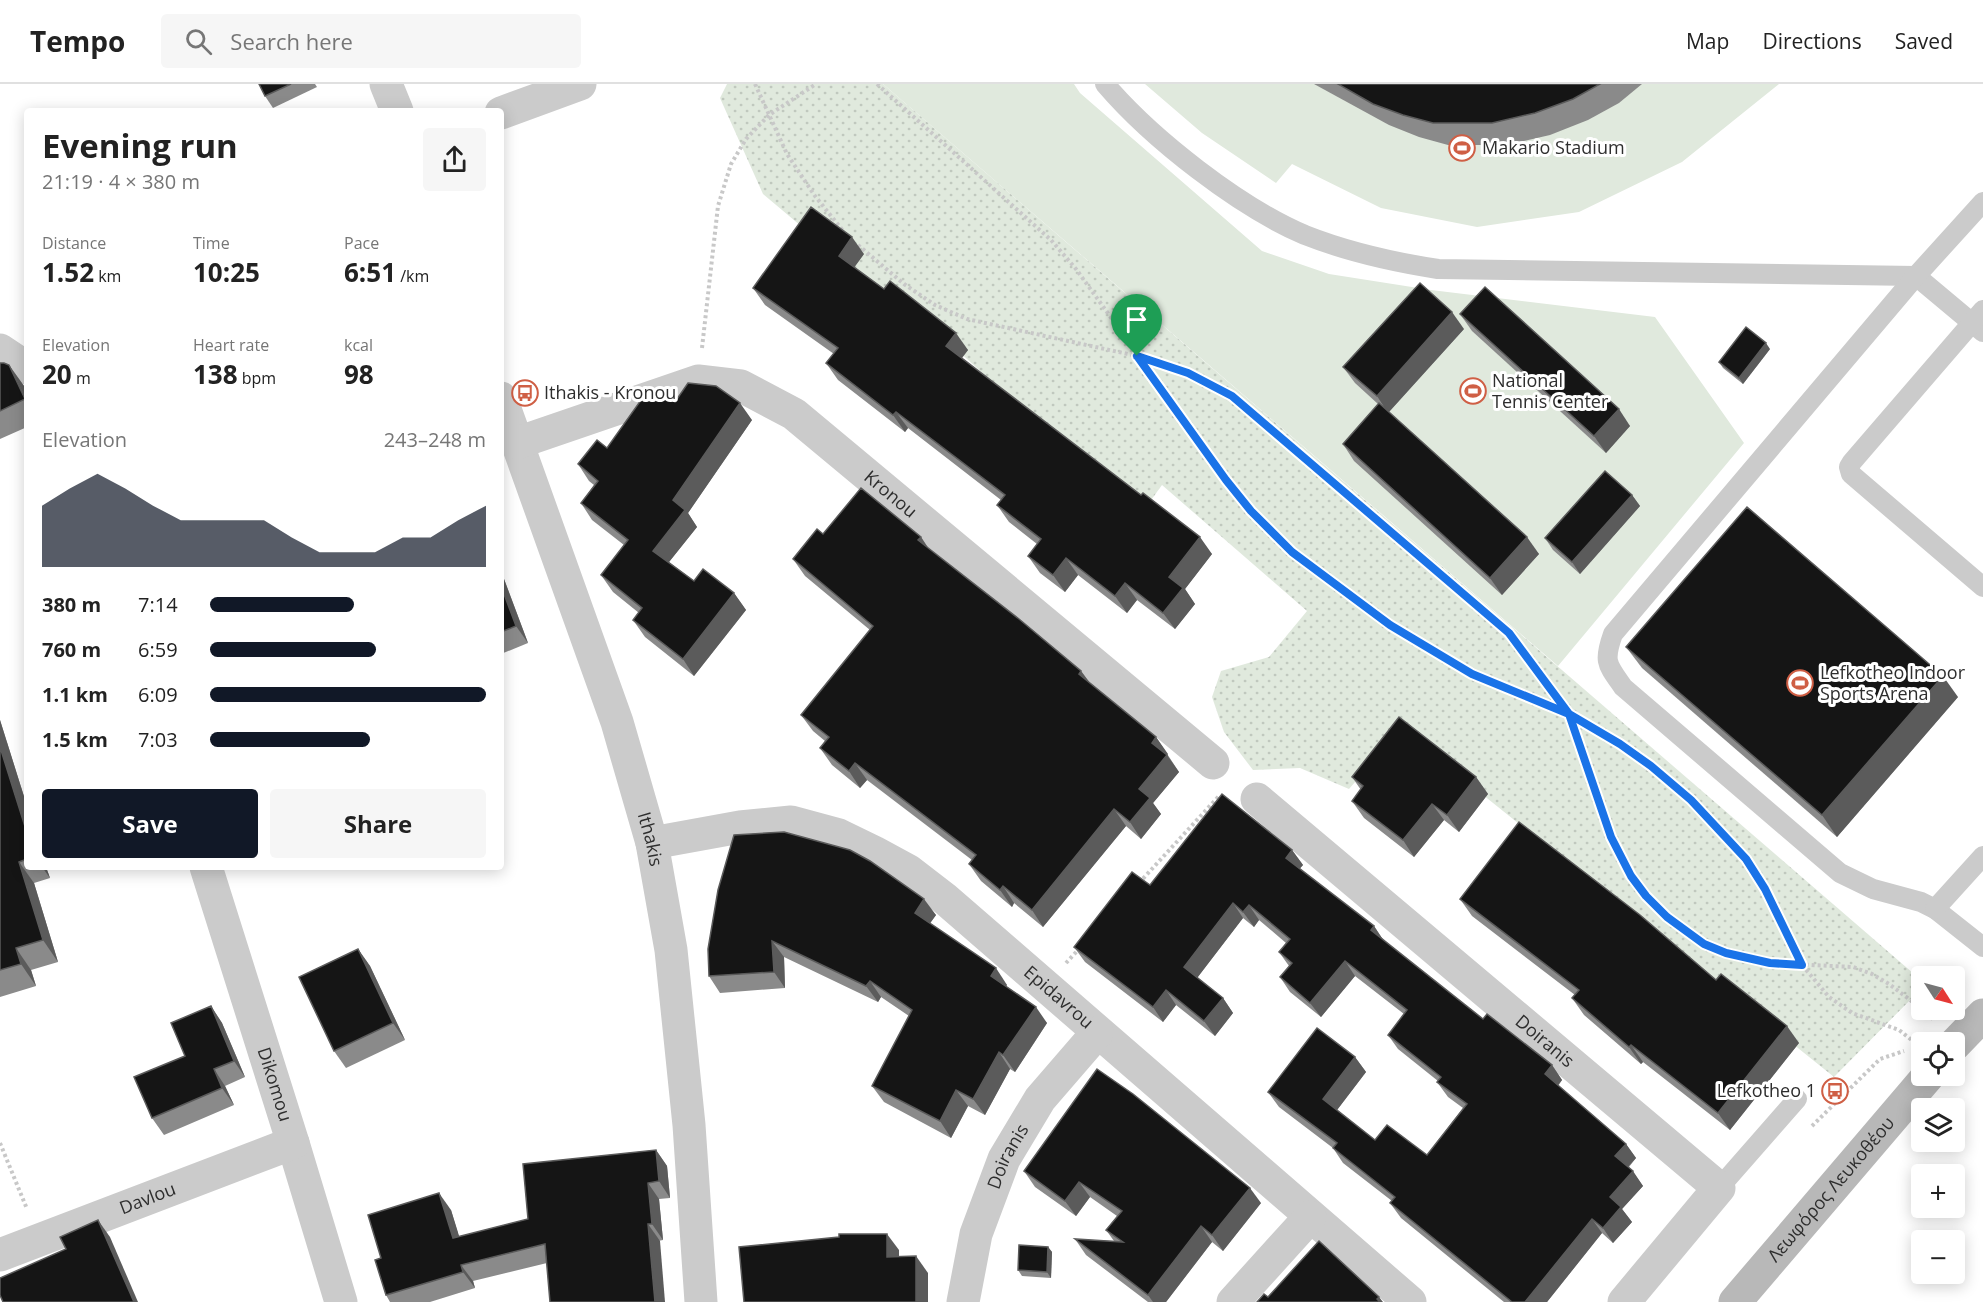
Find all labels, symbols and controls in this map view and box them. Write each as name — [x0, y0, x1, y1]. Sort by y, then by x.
search box — [161, 14, 581, 68]
text: Tempo — [30, 22, 125, 60]
icon: search — [182, 25, 215, 58]
text: Search here — [230, 26, 353, 56]
text: Map — [1686, 27, 1729, 55]
text: Directions — [1762, 27, 1862, 55]
text: Saved — [1895, 27, 1953, 55]
text: Evening run — [42, 123, 238, 168]
button: share — [423, 128, 486, 191]
sports icon: Makario Stadium — [1447, 133, 1477, 163]
place label: Makario Stadium — [1482, 135, 1625, 159]
text: 21:19 · 4 × 380 m — [42, 168, 200, 195]
text: Distance — [42, 232, 106, 254]
text: Time — [193, 232, 230, 254]
text: Pace — [344, 232, 379, 254]
text: 1.52 — [42, 254, 94, 290]
text: 10:25 — [193, 254, 260, 290]
text: 6:51 — [344, 254, 396, 290]
text: km — [94, 265, 121, 287]
text: /km — [396, 265, 429, 287]
pin — [1111, 294, 1162, 356]
icon: arrive — [1120, 303, 1153, 336]
text: Elevation — [42, 334, 110, 356]
text: Heart rate — [193, 334, 269, 356]
text: kcal — [344, 334, 373, 356]
text: 20 — [42, 356, 72, 392]
text: 138 — [193, 356, 238, 392]
text: 98 — [344, 356, 374, 392]
text: m — [72, 367, 91, 389]
text: bpm — [238, 367, 276, 389]
place label: National Tennis Center — [1492, 368, 1609, 413]
sports icon: National Tennis Center — [1458, 376, 1488, 406]
bus stop icon: Ithakis - Kronou — [510, 378, 540, 408]
place label: Ithakis - Kronou — [544, 380, 676, 404]
text: Elevation — [42, 426, 127, 453]
text: 243–248 m — [384, 426, 486, 453]
street label: Kronou — [859, 464, 923, 523]
text: 380 m — [42, 591, 101, 618]
text: 7:14 — [138, 591, 178, 618]
text: 760 m — [42, 636, 101, 663]
text: 6:59 — [138, 636, 178, 663]
place label: Lefkotheo Indoor Sports Arena — [1820, 660, 1966, 705]
sports icon: Lefkotheo Indoor Sports Arena — [1785, 668, 1815, 698]
text: 1.1 km — [42, 681, 108, 708]
text: 6:09 — [138, 681, 178, 708]
text: 1.5 km — [42, 726, 108, 753]
text: 7:03 — [138, 726, 178, 753]
button: Save — [42, 789, 258, 858]
button: Share — [270, 789, 486, 858]
street label: Ithakis — [633, 809, 669, 868]
street label: Epidavrou — [1019, 960, 1099, 1033]
north arrow — [1911, 966, 1965, 1020]
map controls — [1911, 966, 1965, 1284]
street label: Doiranis — [1511, 1009, 1580, 1072]
button: locate — [1911, 1032, 1965, 1086]
street label: Dikomou — [253, 1044, 298, 1124]
bus stop icon: Lefkotheo 1 — [1820, 1076, 1850, 1106]
place label: Lefkotheo 1 — [1717, 1078, 1816, 1102]
button: layers — [1911, 1098, 1965, 1152]
street label: Λεωφόρος Λευκοθέου — [1761, 1111, 1899, 1267]
street label: Doiranis — [981, 1119, 1033, 1192]
button: + — [1911, 1164, 1965, 1218]
street label: Davlou — [116, 1176, 179, 1219]
button: − — [1911, 1230, 1965, 1284]

